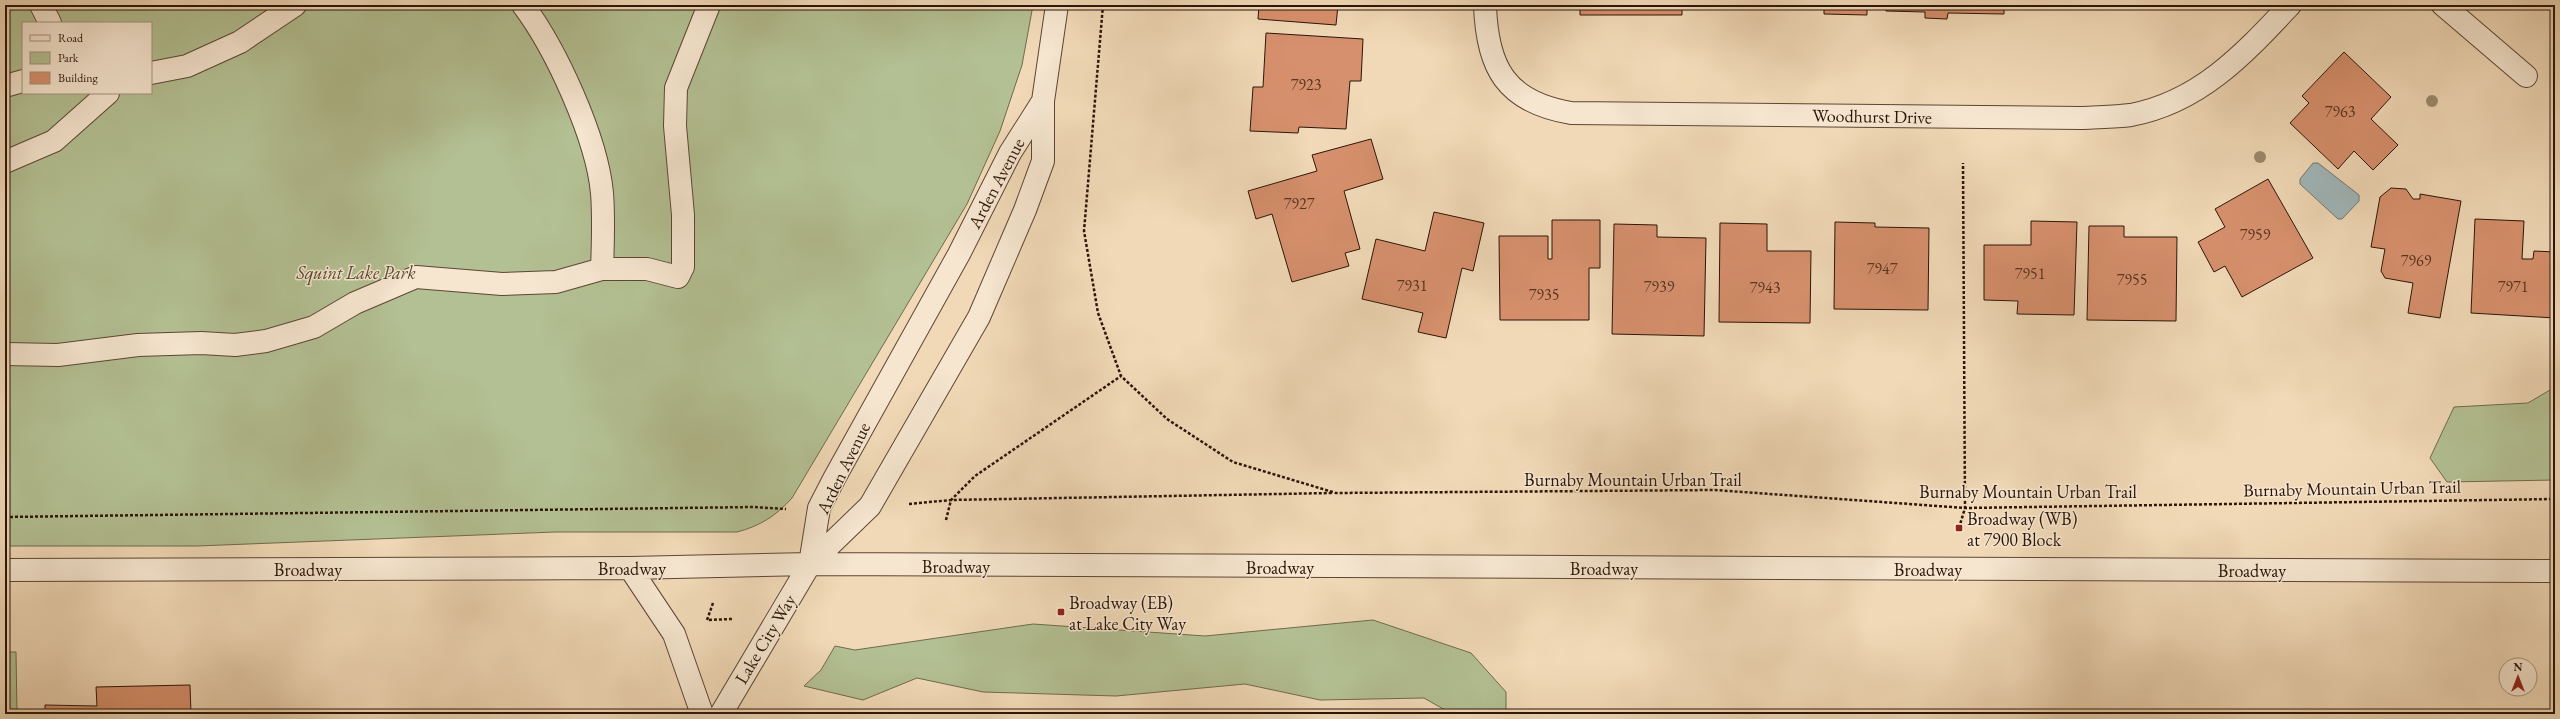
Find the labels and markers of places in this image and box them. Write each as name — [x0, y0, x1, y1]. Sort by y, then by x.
place label: Broadway (WB) at 7900 Block — [1967, 507, 2077, 551]
marker: Broadway (WB) at 7900 Block — [1954, 523, 1964, 533]
place label: Broadway (EB) at Lake City Way — [1069, 591, 1186, 635]
marker: Broadway (EB) at Lake City Way — [1056, 607, 1066, 617]

